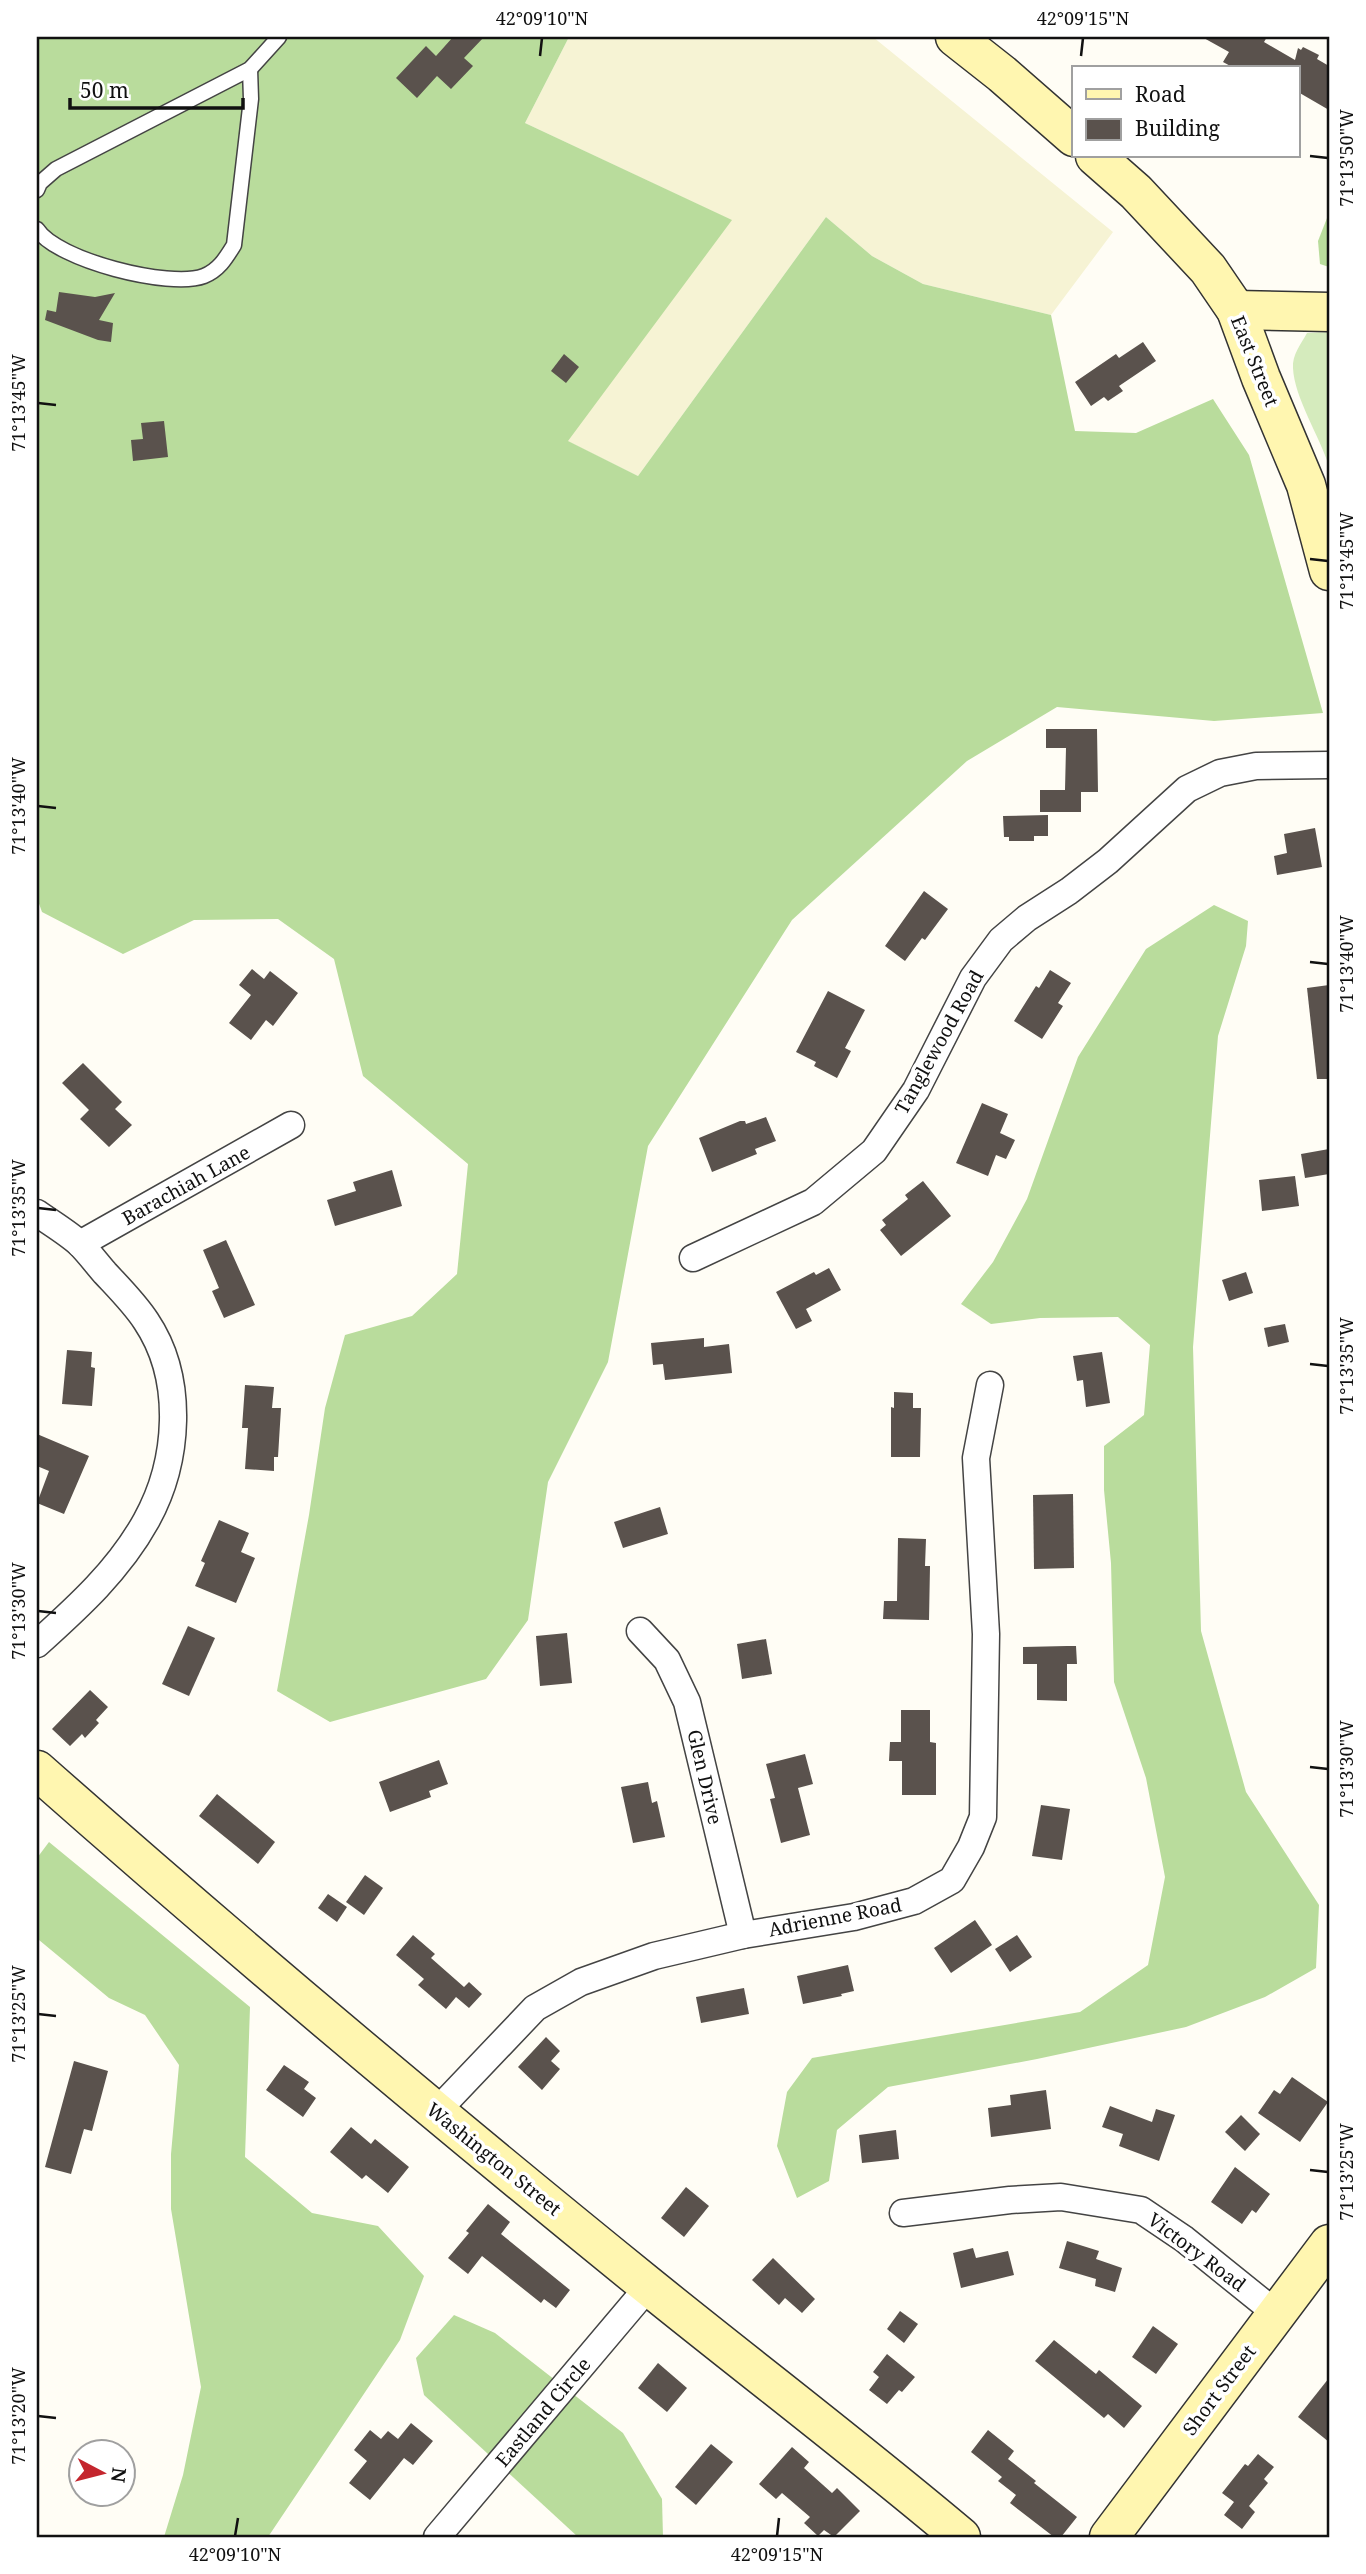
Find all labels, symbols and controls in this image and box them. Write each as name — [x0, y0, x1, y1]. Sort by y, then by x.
text: 42°09'10"N — [496, 6, 589, 30]
text: 42°09'15"N — [1037, 6, 1130, 30]
scale bar — [70, 66, 243, 110]
legend — [1072, 66, 1300, 158]
text: 50 m — [80, 76, 129, 104]
text: Road — [1135, 80, 1186, 108]
text: 71°13'50"W — [1334, 109, 1358, 207]
text: Building — [1135, 114, 1220, 142]
street label: East Street — [1225, 312, 1285, 411]
text: 71°13'45"W — [6, 354, 30, 452]
text: 71°13'45"W — [1334, 512, 1358, 610]
text: 71°13'40"W — [6, 757, 30, 855]
text: 71°13'40"W — [1334, 915, 1358, 1013]
street label: Tanglewood Road — [889, 965, 990, 1119]
street label: Barachiah Lane — [117, 1139, 255, 1231]
text: 71°13'35"W — [6, 1159, 30, 1257]
text: 71°13'35"W — [1334, 1317, 1358, 1415]
text: 71°13'30"W — [6, 1562, 30, 1660]
text: 71°13'30"W — [1334, 1720, 1358, 1818]
street label: Glen Drive — [681, 1727, 729, 1827]
street label: Adrienne Road — [766, 1891, 904, 1943]
text: 71°13'25"W — [6, 1965, 30, 2063]
street label: Washington Street — [421, 2097, 567, 2222]
text: 71°13'25"W — [1334, 2123, 1358, 2221]
street label: Victory Road — [1143, 2207, 1252, 2298]
street label: Short Street — [1176, 2339, 1262, 2441]
street label: Eastland Circle — [490, 2352, 596, 2472]
text: 71°13'20"W — [6, 2367, 30, 2465]
north arrow — [66, 2438, 136, 2508]
text: N — [105, 2466, 133, 2484]
text: 42°09'10"N — [189, 2542, 282, 2566]
text: 42°09'15"N — [731, 2542, 824, 2566]

